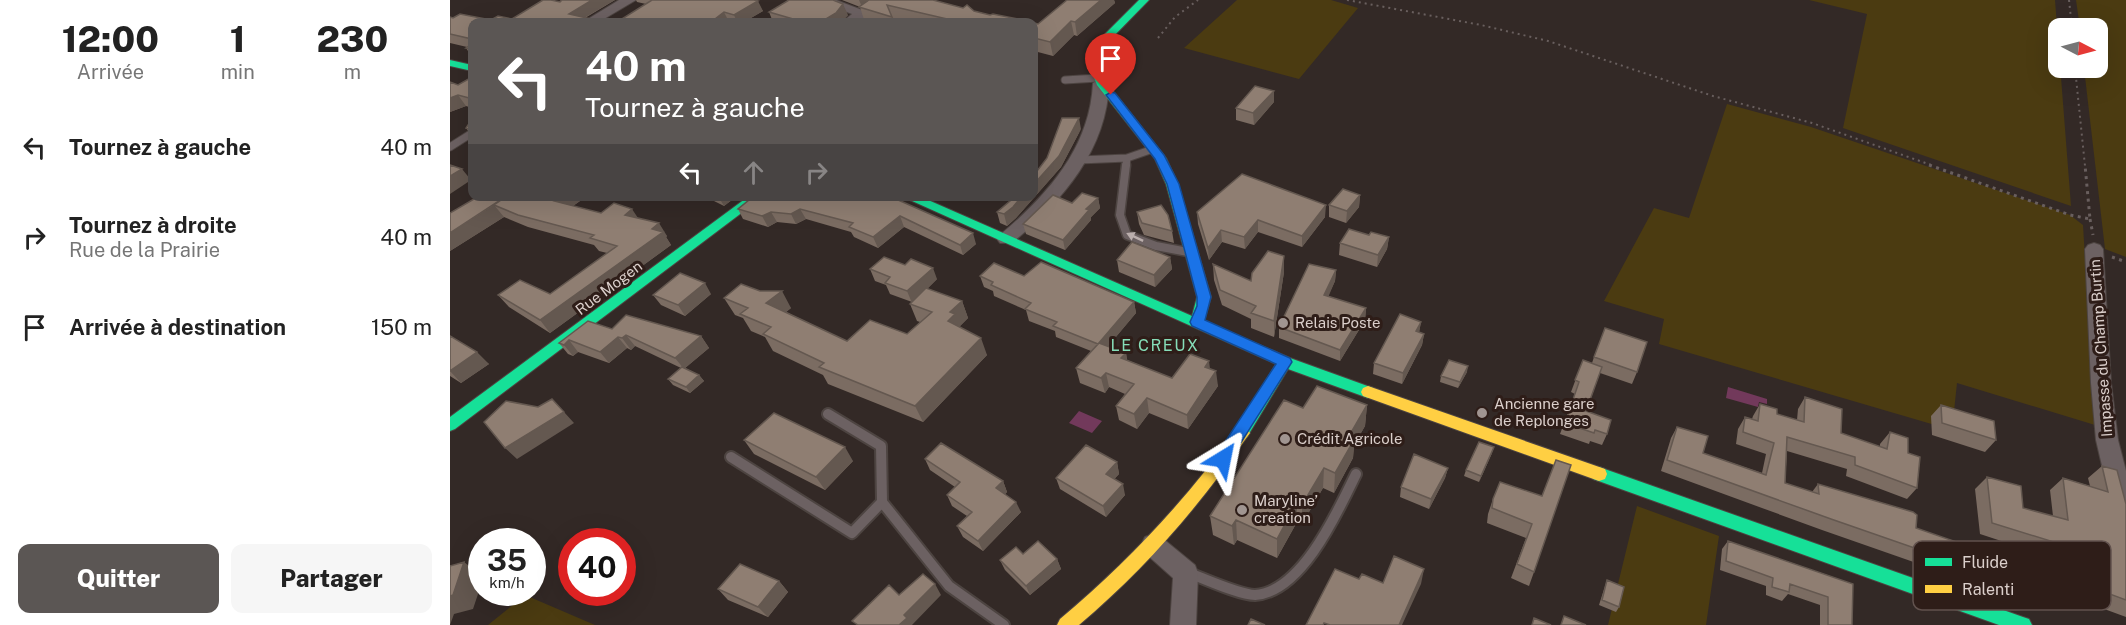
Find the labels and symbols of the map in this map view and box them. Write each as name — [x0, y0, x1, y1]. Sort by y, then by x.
north arrow — [2048, 18, 2108, 78]
pin — [1085, 33, 1136, 95]
one-way arrow — [1126, 233, 1144, 243]
street label: Rue Mogen — [572, 257, 645, 318]
street label: Impasse du Champ Burtin — [2086, 259, 2115, 437]
place label: Relais Poste — [1295, 314, 1380, 331]
marker: Relais Poste — [1276, 316, 1290, 330]
district label: LE CREUX — [1110, 336, 1200, 355]
place label: Ancienne gare de Replonges — [1494, 395, 1595, 429]
marker: Ancienne gare de Replonges — [1475, 406, 1489, 420]
position arrow — [1191, 427, 1255, 491]
place label: Crédit Agricole — [1297, 430, 1402, 447]
marker: Crédit Agricole — [1278, 432, 1292, 446]
place label: Maryline’ creation — [1254, 492, 1318, 526]
marker: Maryline’ creation — [1235, 503, 1249, 517]
speed limit sign: 40 — [558, 528, 636, 606]
legend — [1913, 541, 2111, 610]
text: Fluide — [1962, 553, 2008, 572]
text: Ralenti — [1962, 580, 2014, 599]

